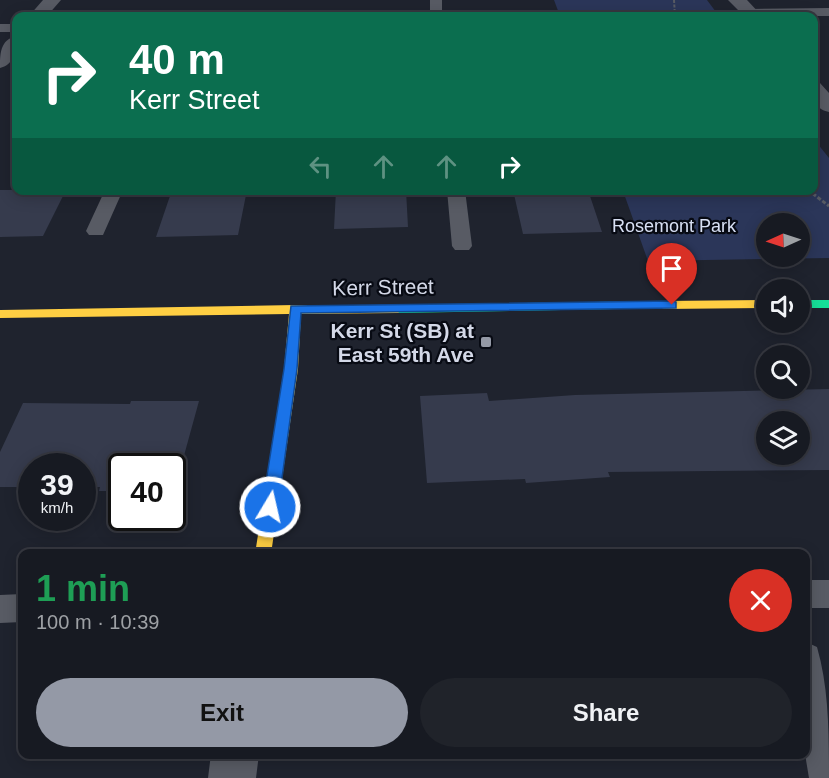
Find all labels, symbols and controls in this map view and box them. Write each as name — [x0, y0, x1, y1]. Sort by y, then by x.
icon: right — [30, 36, 108, 114]
text: 40 m — [129, 36, 225, 83]
text: Kerr Street — [129, 85, 260, 115]
icon: left — [304, 150, 337, 183]
icon: ahead — [367, 150, 400, 183]
icon: ahead — [430, 150, 463, 183]
icon: right — [493, 150, 526, 183]
north arrow — [756, 213, 810, 267]
map controls — [756, 213, 810, 465]
park label: Rosemont Park — [612, 216, 737, 236]
pin — [646, 243, 697, 305]
icon: arrive — [655, 252, 688, 285]
street label: Kerr Street — [332, 275, 434, 299]
button: sound — [756, 279, 810, 333]
place label: Kerr St (SB) at East 59th Ave — [330, 319, 474, 366]
marker: Kerr St (SB) at East 59th Ave — [479, 335, 493, 349]
button: search — [756, 345, 810, 399]
button: layers — [756, 411, 810, 465]
speed limit sign: 40 — [108, 453, 186, 531]
text: 39 — [40, 468, 74, 501]
position arrow — [238, 475, 302, 539]
text: km/h — [41, 499, 73, 516]
text: 1 min — [36, 568, 130, 609]
button: close — [729, 569, 792, 632]
text: 100 m · 10:39 — [36, 611, 159, 633]
button: Exit — [36, 678, 408, 747]
button: Share — [420, 678, 792, 747]

